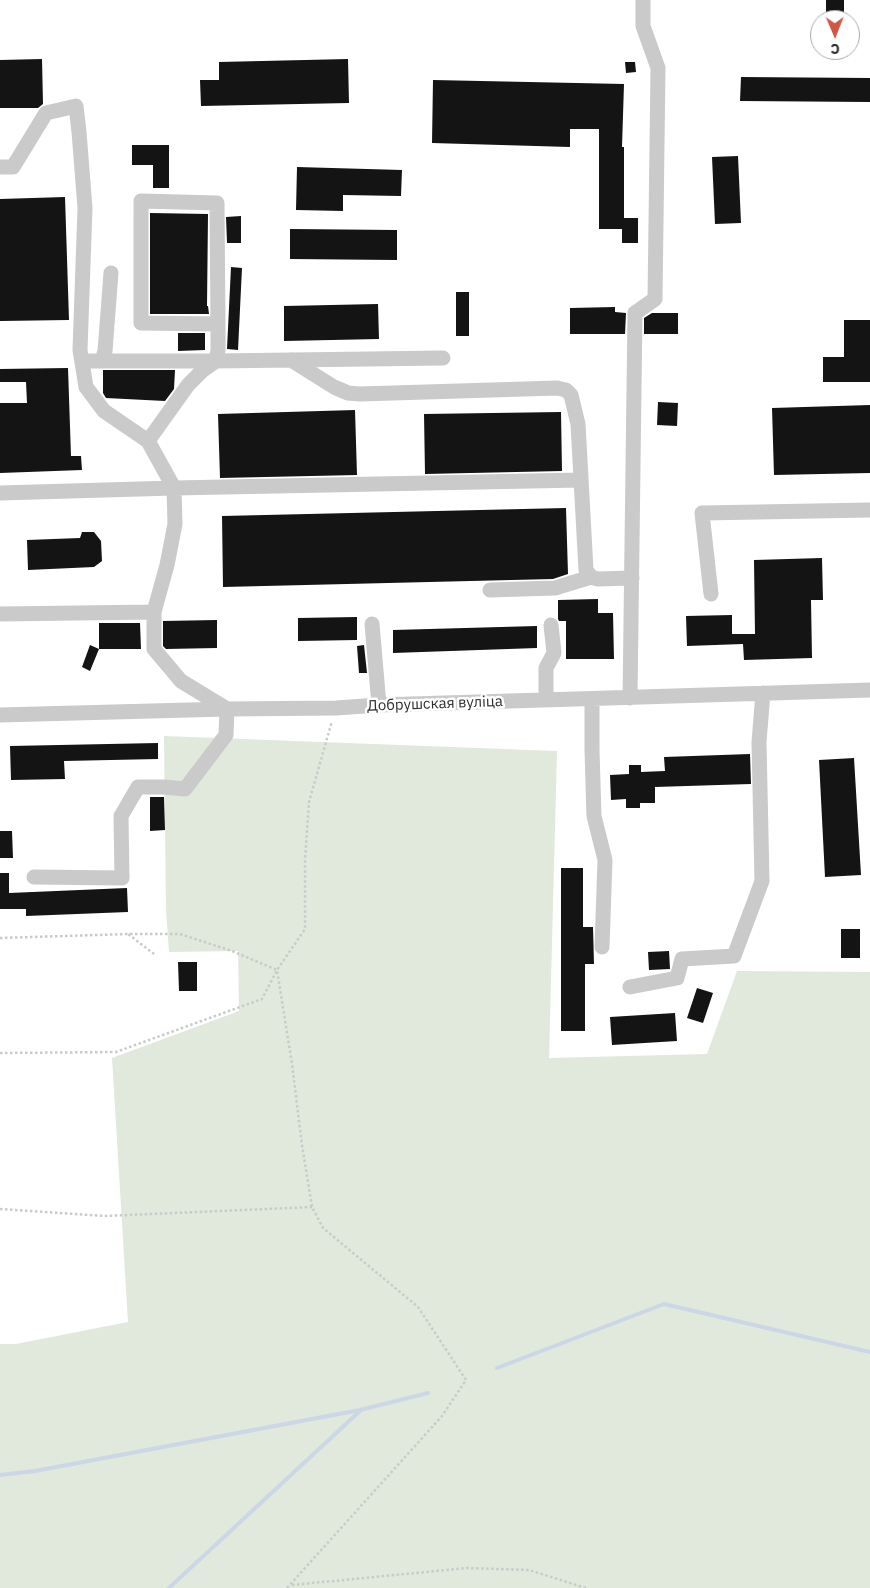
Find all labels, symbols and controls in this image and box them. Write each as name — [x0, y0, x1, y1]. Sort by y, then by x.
north arrow — [810, 10, 860, 60]
text: С — [831, 40, 840, 58]
street label: Добрушская вуліца — [367, 693, 503, 715]

